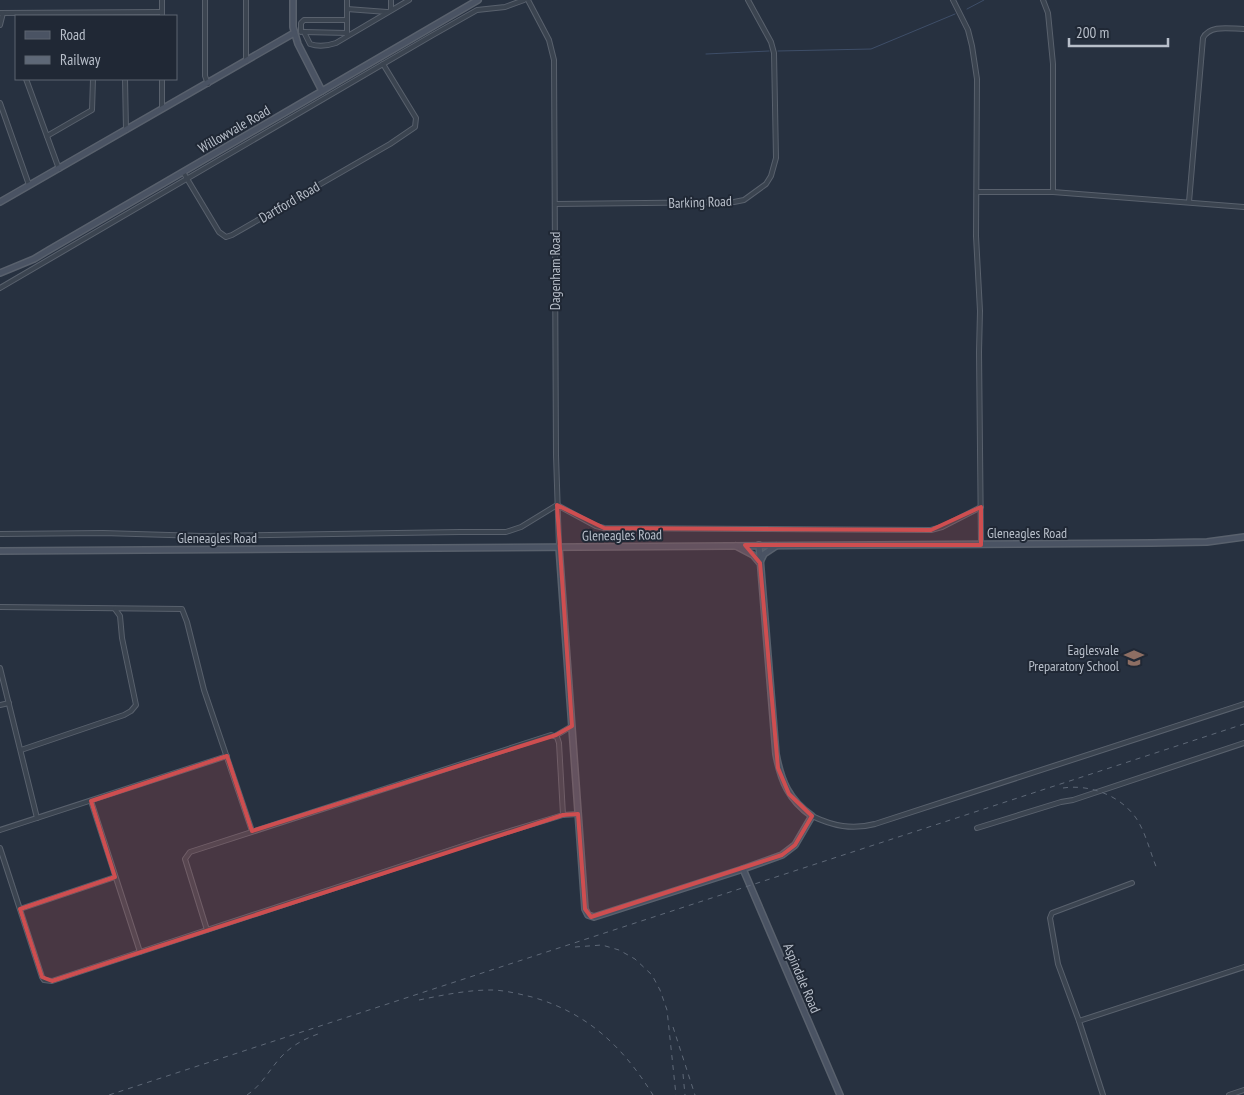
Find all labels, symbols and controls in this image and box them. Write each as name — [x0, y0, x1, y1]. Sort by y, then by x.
legend — [15, 15, 178, 80]
scale bar — [1069, 15, 1168, 47]
text: 200 m — [1076, 23, 1109, 42]
text: Road — [60, 25, 86, 44]
text: Railway — [60, 50, 101, 69]
street label: Willowvale Road — [195, 101, 273, 157]
street label: Dartford Road — [255, 177, 323, 227]
street label: Barking Road — [668, 192, 732, 212]
street label: Dagenham Road — [546, 232, 564, 310]
street label: Gleneagles Road — [987, 524, 1067, 542]
street label: Gleneagles Road — [582, 525, 662, 545]
street label: Gleneagles Road — [177, 529, 257, 547]
place label: Eaglesvale Preparatory School — [1028, 641, 1120, 675]
school or university icon: Eaglesvale Preparatory School — [1123, 647, 1145, 669]
street label: Aspindale Road — [779, 940, 825, 1016]

